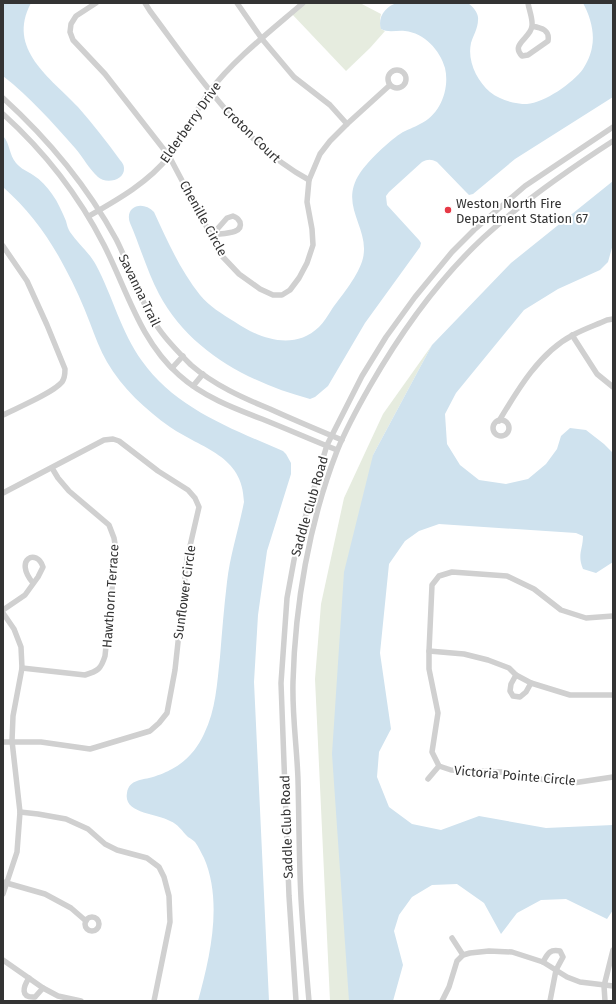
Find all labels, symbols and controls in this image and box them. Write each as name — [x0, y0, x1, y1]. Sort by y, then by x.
street label: Elderberry Drive — [157, 79, 224, 166]
street label: Croton Court — [220, 103, 284, 166]
street label: Chenille Circle — [177, 178, 230, 259]
place label: Weston North Fire Department Station 67 — [456, 196, 588, 226]
marker: Weston North Fire Department Station 67 — [443, 205, 453, 215]
street label: Savanna Trail — [116, 252, 164, 329]
street label: Saddle Club Road — [288, 454, 331, 558]
street label: Hawthorn Terrace — [99, 544, 122, 648]
street label: Sunflower Circle — [170, 544, 199, 640]
street label: Victoria Pointe Circle — [453, 763, 576, 788]
street label: Saddle Club Road — [277, 775, 296, 879]

